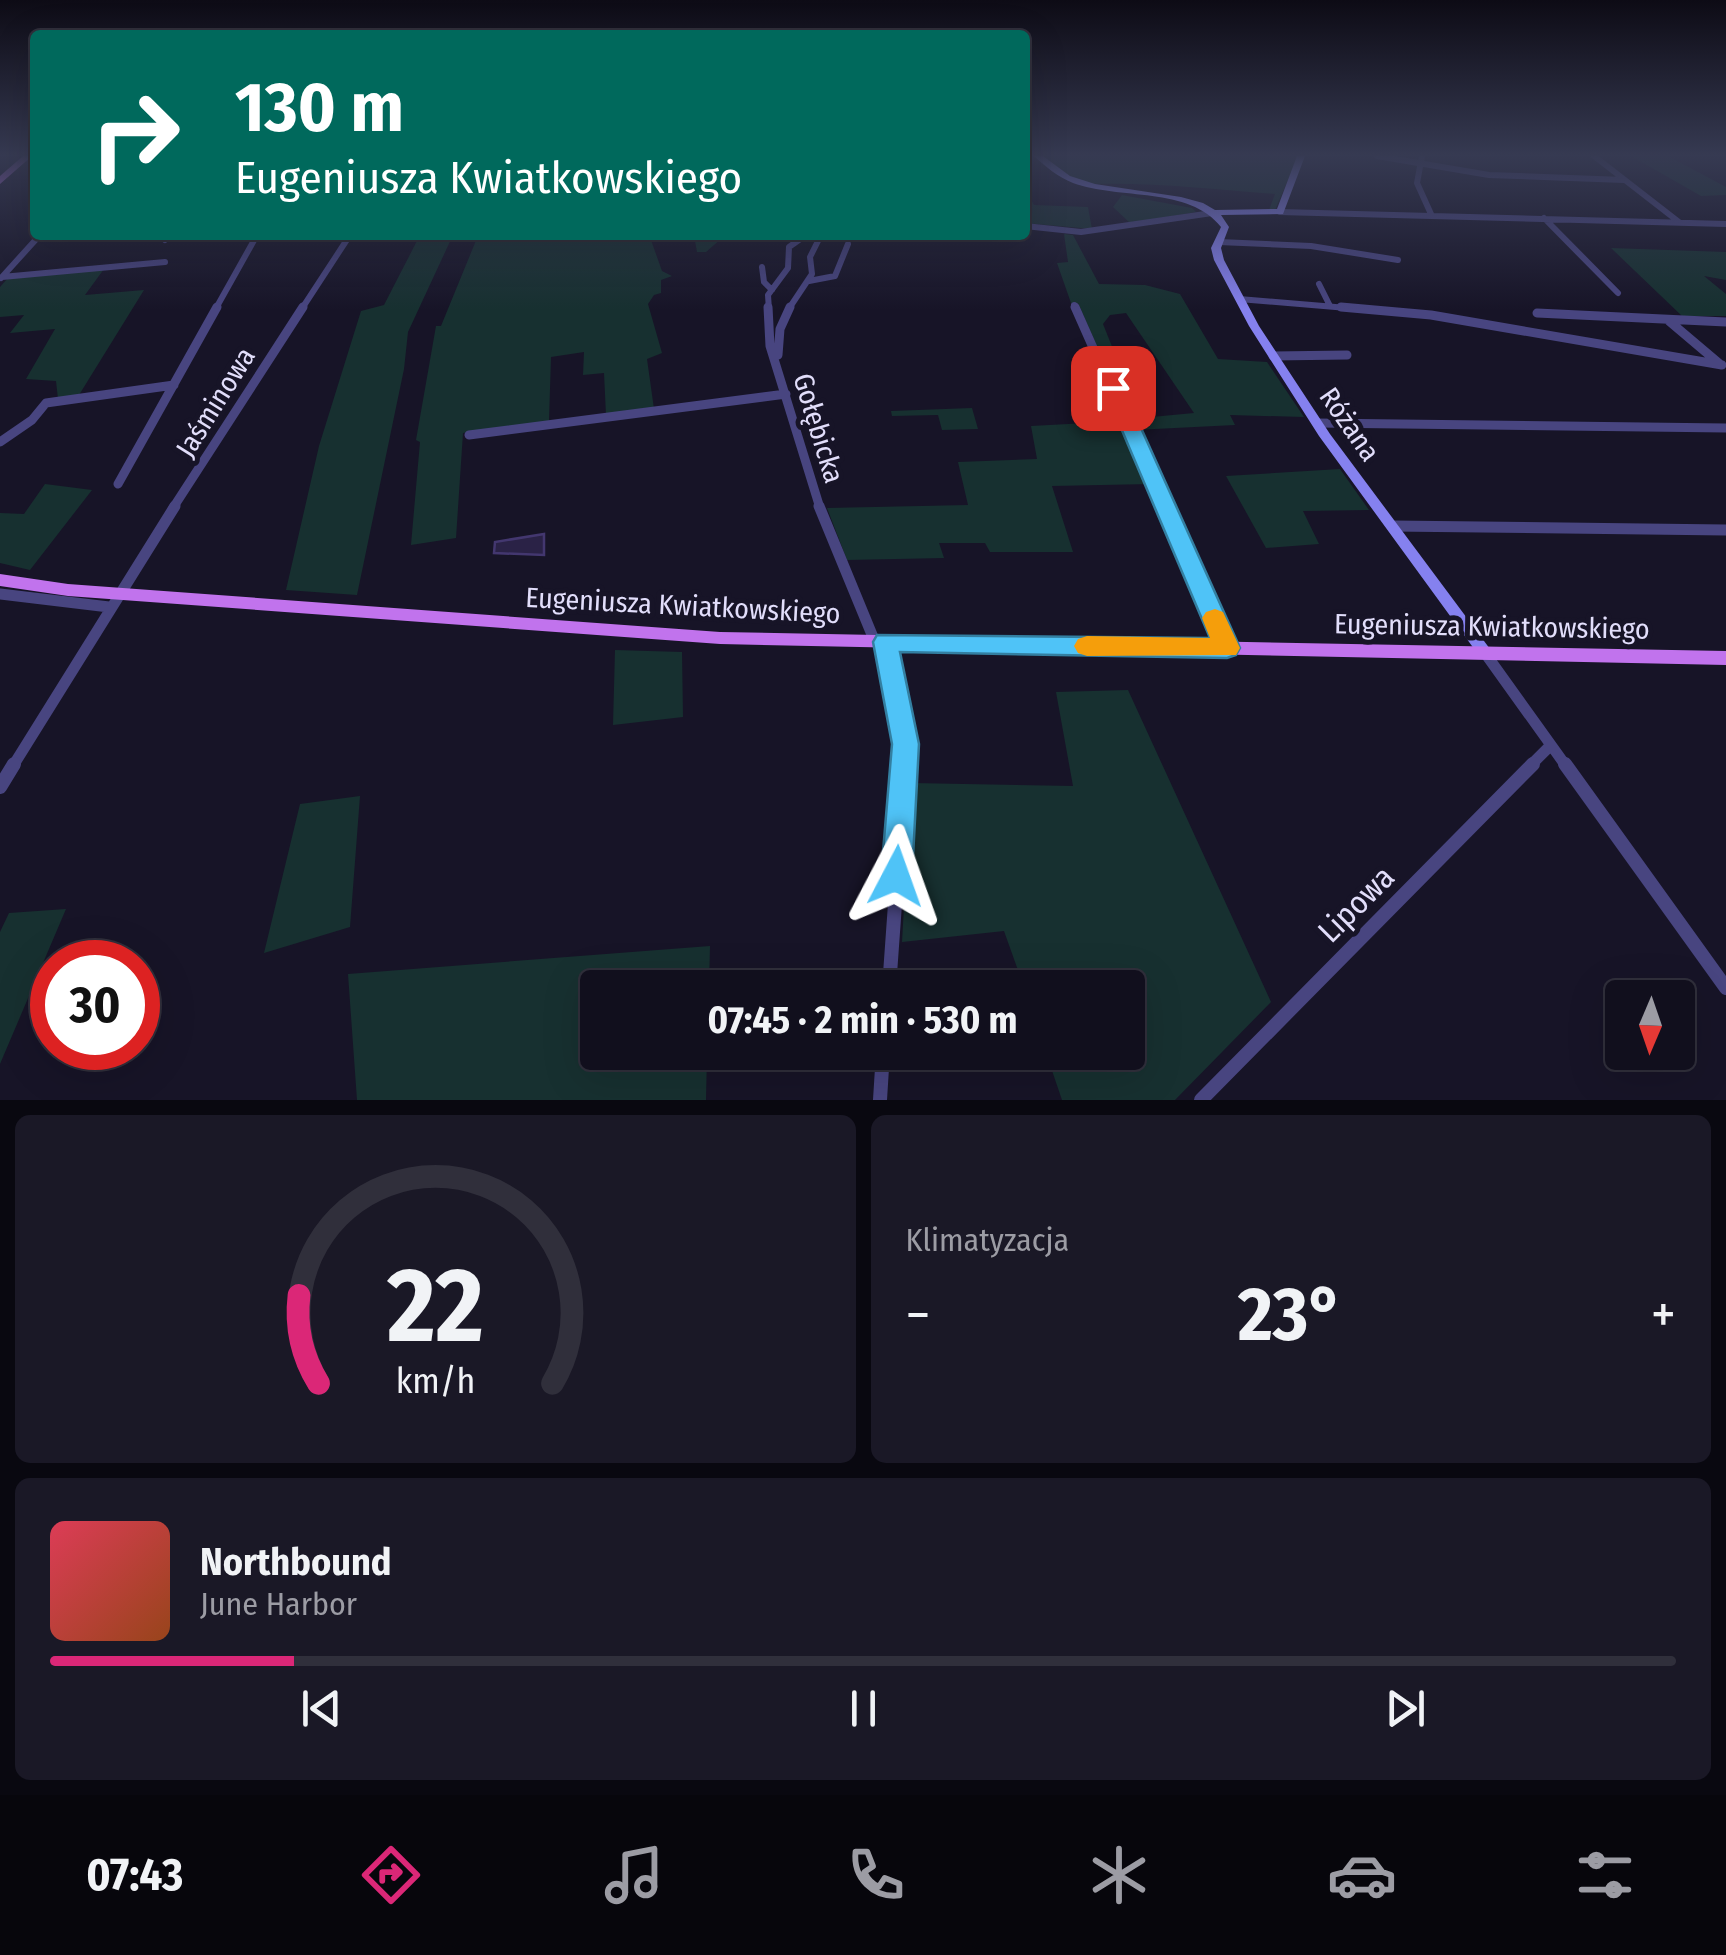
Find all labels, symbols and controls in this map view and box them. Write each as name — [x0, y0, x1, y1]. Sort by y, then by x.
text: 130 m — [235, 66, 404, 150]
icon: right — [70, 70, 200, 200]
text: Eugeniusza Kwiatkowskiego — [235, 151, 742, 205]
street label: Jaśminowa — [169, 341, 262, 463]
pin — [1071, 346, 1156, 431]
icon: arrive — [1086, 361, 1141, 416]
street label: Gołębicka — [786, 369, 851, 487]
street label: Różana — [1312, 381, 1387, 467]
street label: Eugeniusza Kwiatkowskiego — [525, 581, 841, 630]
street label: Eugeniusza Kwiatkowskiego — [1334, 607, 1650, 646]
position arrow — [844, 824, 948, 928]
street label: Lipowa — [1310, 858, 1402, 950]
speed limit sign: 30 — [30, 940, 160, 1070]
north arrow — [1605, 980, 1695, 1070]
map controls — [1605, 980, 1695, 1070]
text: 07:45 · 2 min · 530 m — [708, 997, 1017, 1043]
text: Klimatyzacja — [906, 1221, 1069, 1259]
text: 22 — [386, 1244, 483, 1369]
text: 23° — [1238, 1270, 1343, 1360]
text: − — [906, 1282, 930, 1348]
text: + — [1651, 1282, 1676, 1348]
text: km/h — [395, 1360, 475, 1402]
text: Northbound — [200, 1539, 392, 1585]
text: June Harbor — [200, 1585, 357, 1623]
icon: previous — [294, 1681, 349, 1736]
icon: pause — [836, 1681, 891, 1736]
icon: next — [1378, 1681, 1433, 1736]
icon: directions — [356, 1840, 426, 1910]
icon: music — [599, 1840, 669, 1910]
icon: phone — [841, 1840, 911, 1910]
icon: climate — [1084, 1840, 1154, 1910]
icon: car — [1327, 1840, 1397, 1910]
icon: filters — [1570, 1840, 1640, 1910]
text: 07:43 — [86, 1848, 183, 1902]

